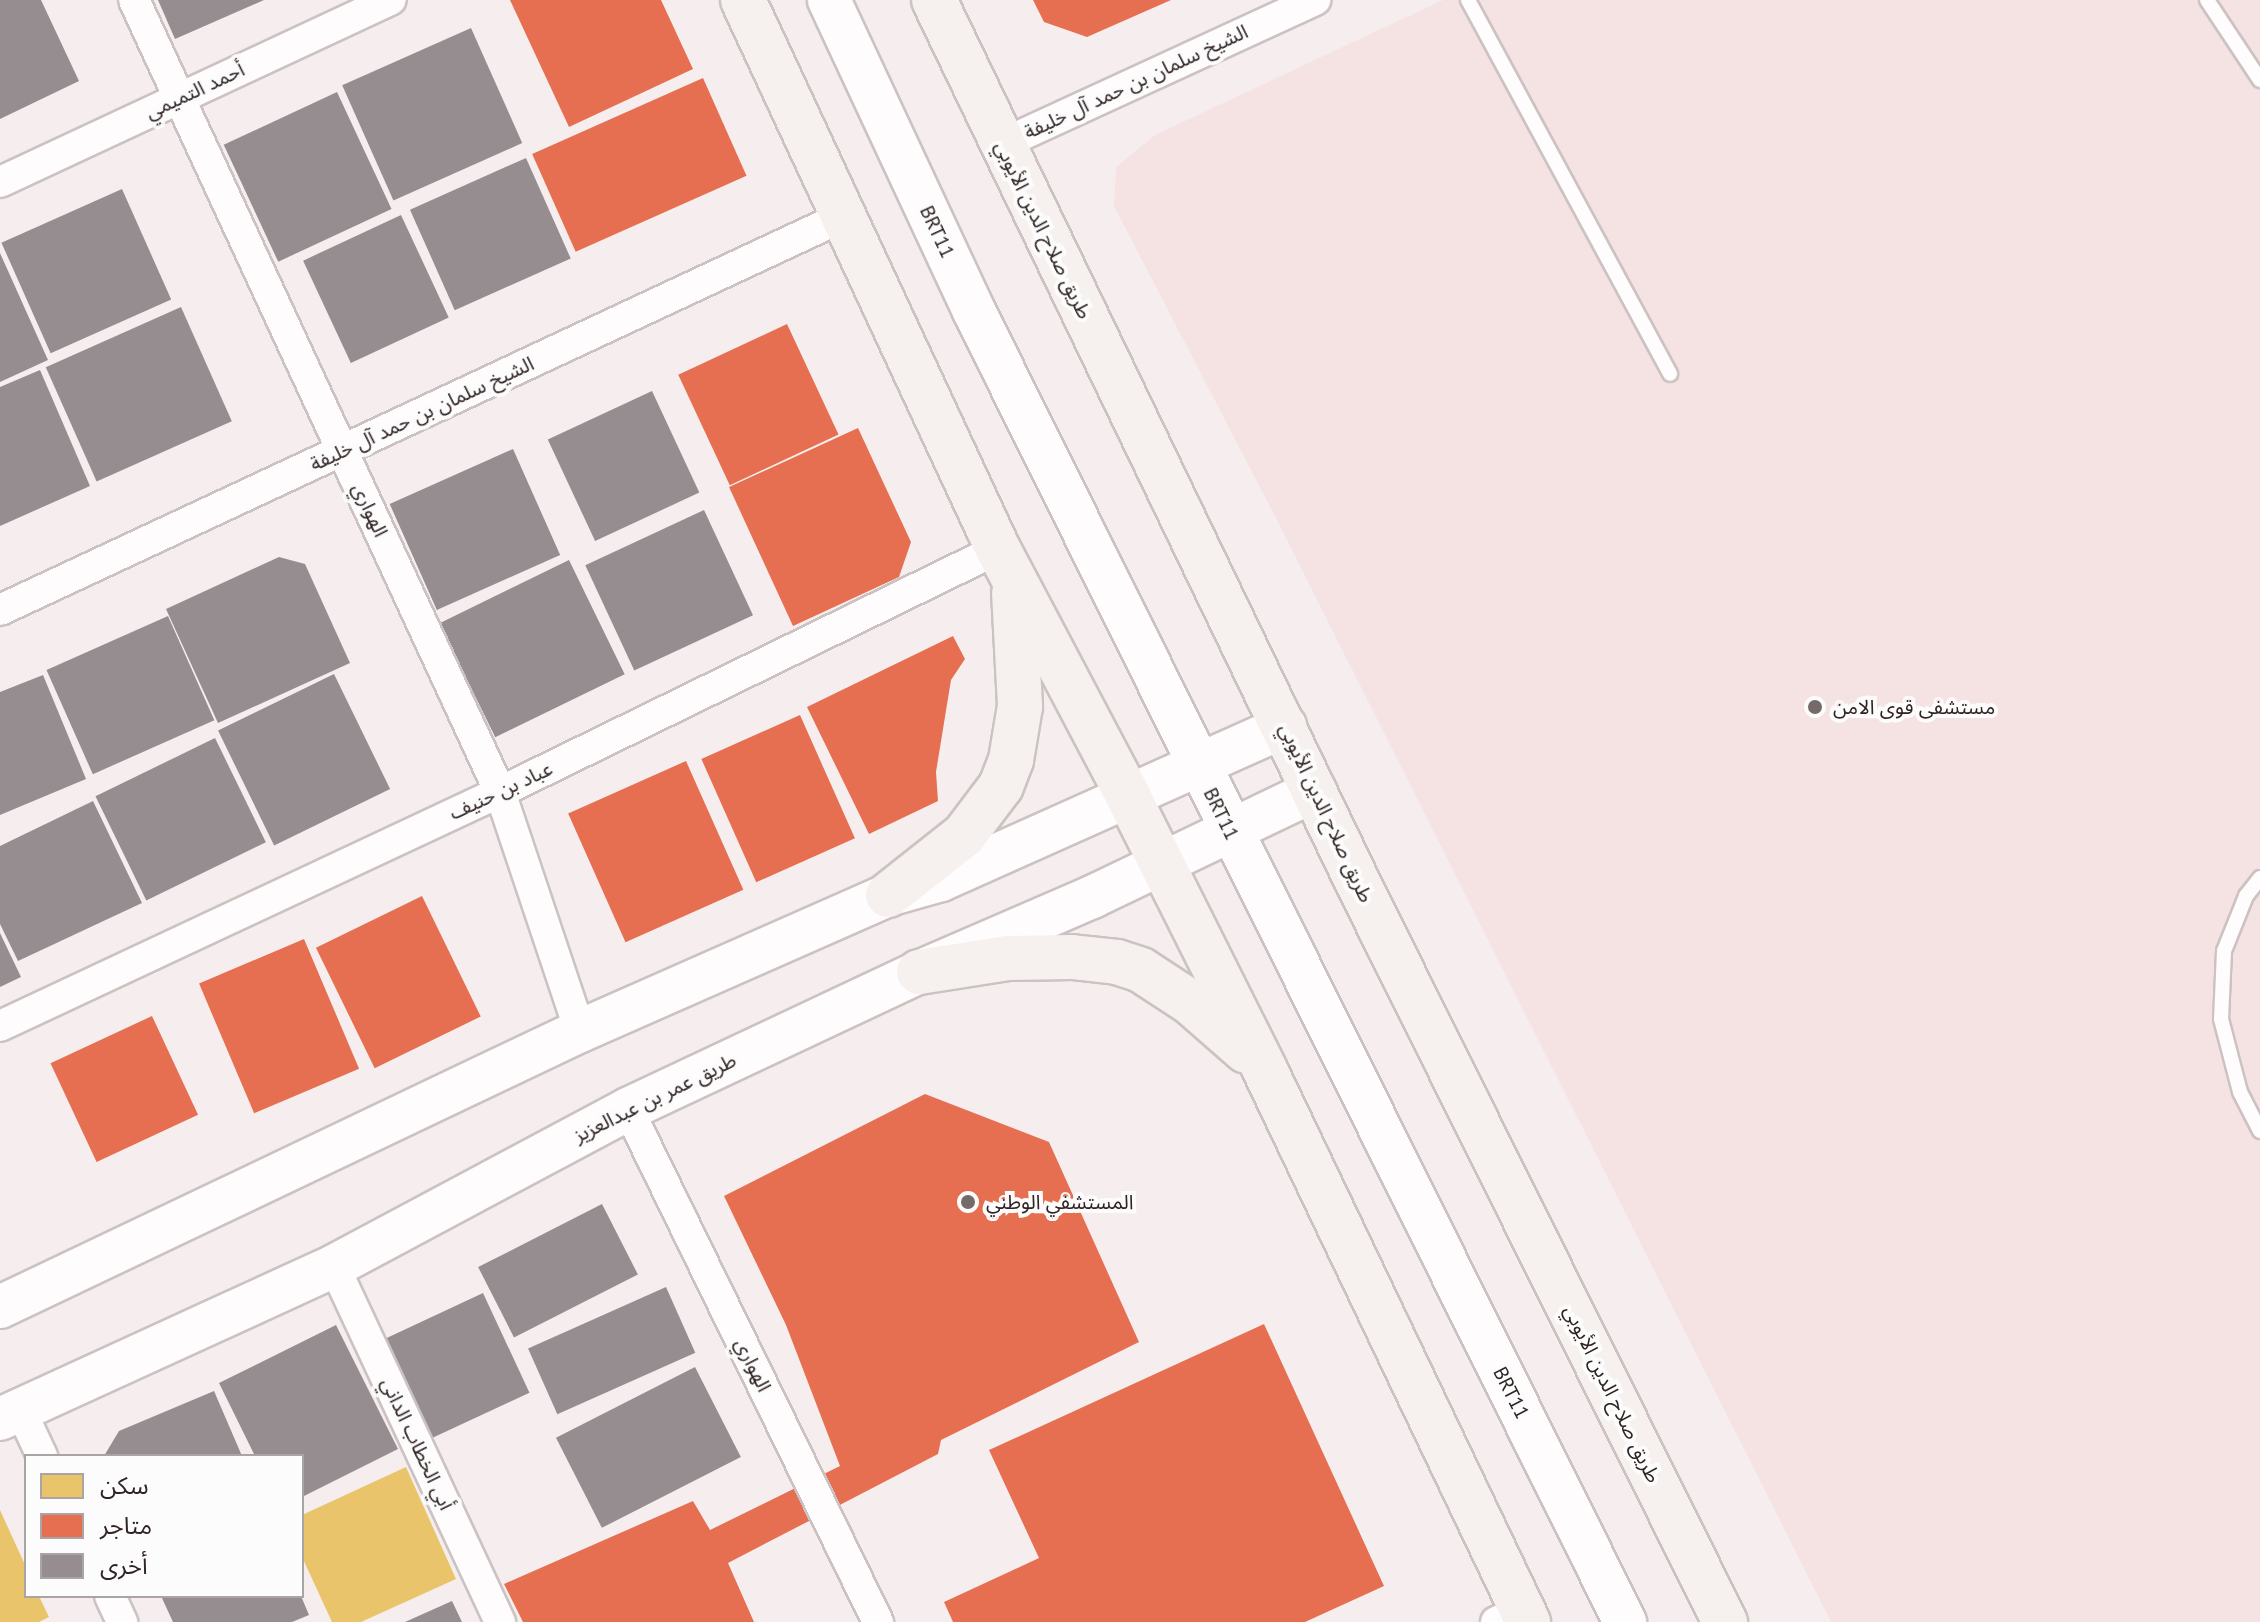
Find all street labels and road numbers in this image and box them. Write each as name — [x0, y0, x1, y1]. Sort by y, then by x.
street label: الشيخ سلمان بن حمد آل خليفة — [1020, 20, 1252, 144]
street label: أحمد التميمي — [142, 58, 248, 124]
street label: طريق صلاح الدين الأيوبي — [989, 137, 1097, 323]
street label: BRT11 — [914, 202, 960, 262]
street label: الشيخ سلمان بن حمد آل خليفة — [306, 352, 538, 476]
street label: الهواري — [347, 479, 393, 541]
street label: طريق صلاح الدين الأيوبي — [1274, 720, 1378, 906]
street label: عباد بن حنيف — [446, 757, 556, 825]
street label: BRT11 — [1198, 784, 1244, 844]
street label: طريق عمر بن عبدالعزيز — [570, 1048, 740, 1148]
street label: طريق صلاح الدين الأيوبي — [1558, 1301, 1666, 1487]
street label: الهواري — [730, 1334, 776, 1396]
street label: BRT11 — [1488, 1363, 1534, 1423]
street label: أبي الخطاب الداني — [376, 1374, 458, 1514]

